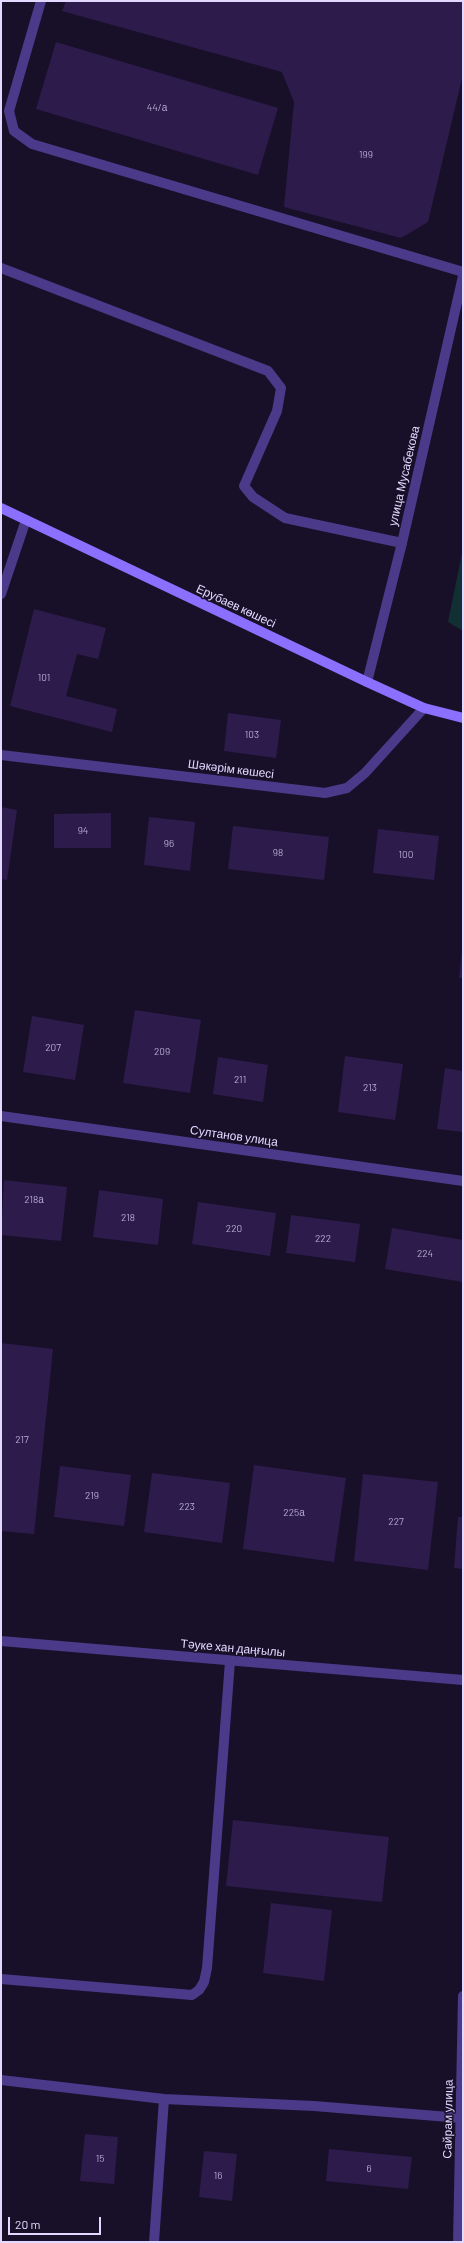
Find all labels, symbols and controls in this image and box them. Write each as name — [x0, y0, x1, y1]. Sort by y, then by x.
house number: 44/а — [147, 102, 167, 114]
house number: 199 — [359, 149, 373, 161]
street label: улица Мусабекова — [385, 424, 423, 528]
street label: Ерубаев көшесі — [194, 581, 278, 631]
house number: 101 — [38, 672, 50, 684]
house number: 103 — [245, 729, 259, 741]
street label: Шәкәрім көшесі — [187, 757, 275, 781]
house number: 94 — [78, 825, 88, 837]
house number: 96 — [164, 838, 174, 850]
house number: 98 — [273, 847, 283, 859]
house number: 100 — [399, 849, 413, 861]
house number: 207 — [45, 1042, 61, 1054]
house number: 209 — [154, 1046, 170, 1058]
house number: 211 — [234, 1074, 246, 1086]
house number: 213 — [363, 1082, 377, 1094]
street label: Султанов улица — [189, 1123, 279, 1149]
house number: 218а — [24, 1194, 44, 1206]
house number: 218 — [121, 1212, 135, 1224]
house number: 220 — [226, 1223, 242, 1235]
house number: 222 — [315, 1233, 331, 1245]
house number: 224 — [417, 1248, 433, 1260]
house number: 217 — [15, 1434, 29, 1446]
house number: 219 — [85, 1490, 99, 1502]
house number: 223 — [179, 1501, 195, 1513]
house number: 225а — [283, 1507, 305, 1519]
house number: 227 — [388, 1516, 404, 1528]
street label: Тәуке хан даңғылы — [180, 1636, 286, 1660]
street label: Сайрам улица — [440, 2079, 456, 2159]
house number: 15 — [96, 2153, 104, 2165]
house number: 6 — [366, 2163, 372, 2175]
house number: 16 — [214, 2170, 222, 2182]
scale bar — [10, 2209, 103, 2235]
text: 20 m — [15, 2217, 41, 2231]

